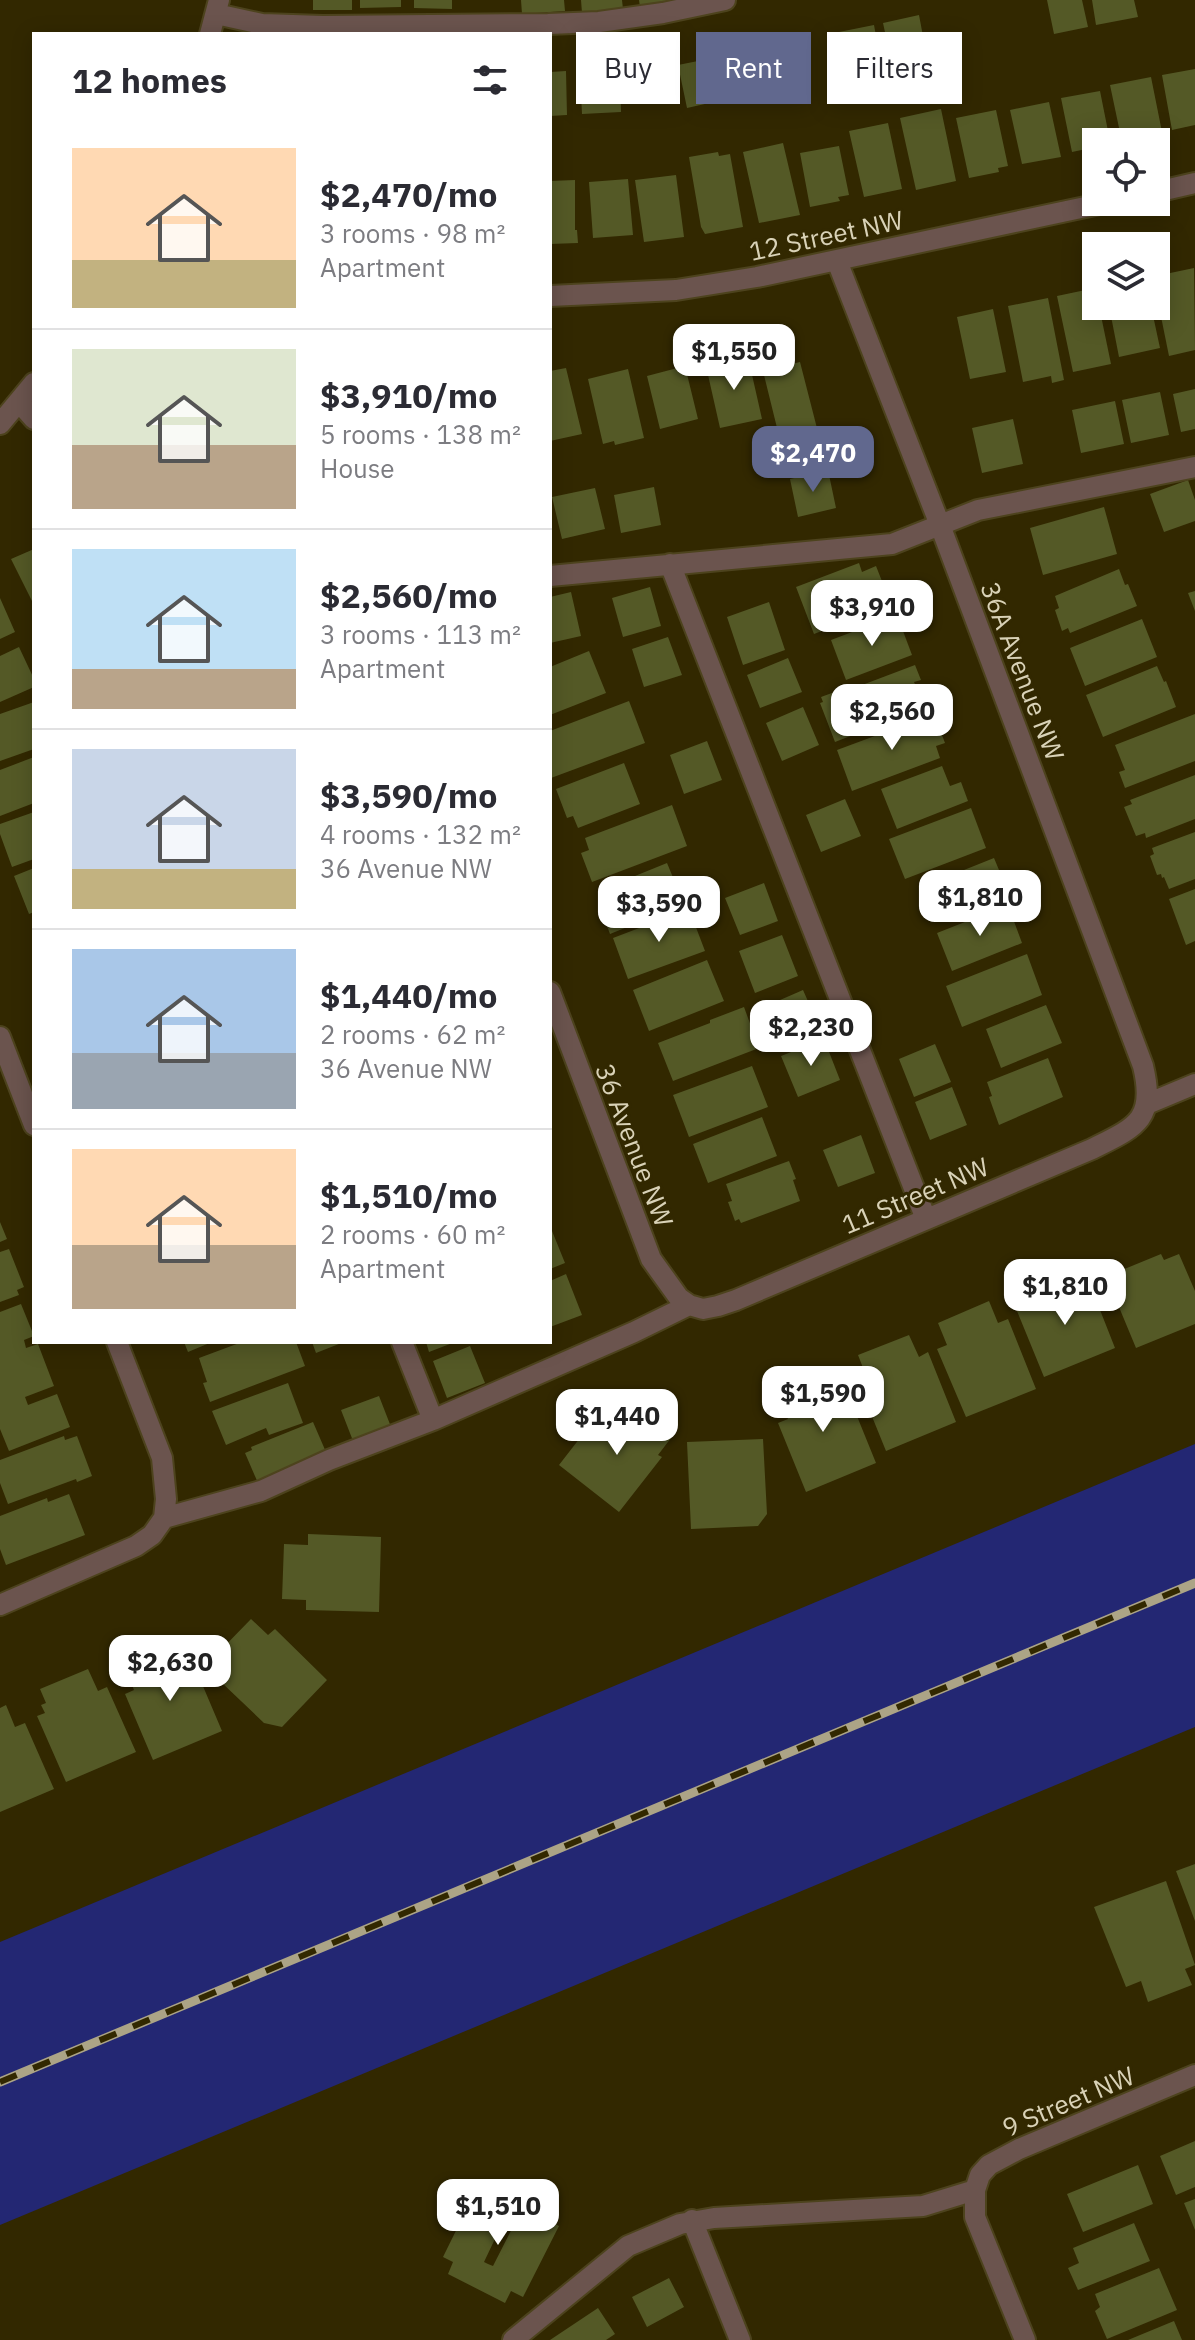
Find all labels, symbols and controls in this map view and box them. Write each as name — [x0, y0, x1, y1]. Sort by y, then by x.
chip: Buy — [576, 32, 680, 104]
chip: Rent — [696, 32, 811, 104]
chip: Filters — [827, 32, 962, 104]
text: 12 homes — [72, 58, 227, 102]
icon: filters — [468, 58, 512, 102]
map controls — [1082, 128, 1170, 320]
button: locate — [1082, 128, 1170, 216]
text: $2,470/mo — [320, 172, 497, 216]
icon: home — [136, 180, 232, 276]
street label: 12 Street NW — [746, 202, 906, 268]
text: 3 rooms · 98 m² — [320, 216, 505, 250]
button: layers — [1082, 232, 1170, 320]
text: Apartment — [320, 250, 445, 284]
pin: $1,550 — [669, 324, 799, 392]
text: $1,550 — [691, 333, 777, 367]
text: $3,910/mo — [320, 373, 497, 417]
icon: home — [136, 381, 232, 477]
text: 5 rooms · 138 m² — [320, 417, 521, 451]
pin: $2,470 — [748, 426, 878, 494]
text: $2,470 — [770, 435, 856, 469]
text: House — [320, 451, 395, 485]
text: $2,560/mo — [320, 573, 497, 617]
street label: 36A Avenue NW — [973, 577, 1073, 765]
pin: $3,910 — [807, 580, 937, 648]
icon: home — [136, 581, 232, 677]
text: $3,910 — [829, 589, 915, 623]
text: 3 rooms · 113 m² — [320, 617, 521, 651]
text: Apartment — [320, 651, 445, 685]
pin: $2,560 — [827, 684, 957, 752]
text: $2,560 — [849, 693, 935, 727]
text: $3,590/mo — [320, 773, 497, 817]
icon: home — [136, 781, 232, 877]
text: 4 rooms · 132 m² — [320, 817, 521, 851]
text: 36 Avenue NW — [320, 851, 492, 885]
pin: $1,810 — [915, 870, 1045, 938]
pin: $3,590 — [594, 876, 724, 944]
text: $1,810 — [937, 879, 1023, 913]
text: $3,590 — [616, 885, 702, 919]
text: $1,440/mo — [320, 973, 497, 1017]
icon: home — [136, 981, 232, 1077]
pin: $2,230 — [746, 1000, 876, 1068]
text: $2,230 — [768, 1009, 854, 1043]
text: 2 rooms · 62 m² — [320, 1017, 505, 1051]
text: 36 Avenue NW — [320, 1051, 492, 1085]
street label: 36 Avenue NW — [588, 1059, 682, 1231]
street label: 11 Street NW — [836, 1149, 994, 1241]
text: $1,510/mo — [320, 1173, 497, 1217]
icon: home — [136, 1181, 232, 1277]
text: 2 rooms · 60 m² — [320, 1217, 505, 1251]
text: Apartment — [320, 1251, 445, 1285]
pin: $1,810 — [1000, 1259, 1130, 1327]
text: $1,810 — [1022, 1268, 1108, 1302]
pin: $1,590 — [758, 1366, 888, 1434]
text: $1,590 — [780, 1375, 866, 1409]
pin: $1,440 — [552, 1389, 682, 1457]
text: $1,440 — [574, 1398, 660, 1432]
pin: $2,630 — [105, 1635, 235, 1703]
text: $2,630 — [127, 1644, 213, 1678]
street label: 9 Street NW — [997, 2058, 1139, 2144]
pin: $1,510 — [433, 2179, 563, 2247]
text: $1,510 — [455, 2188, 541, 2222]

